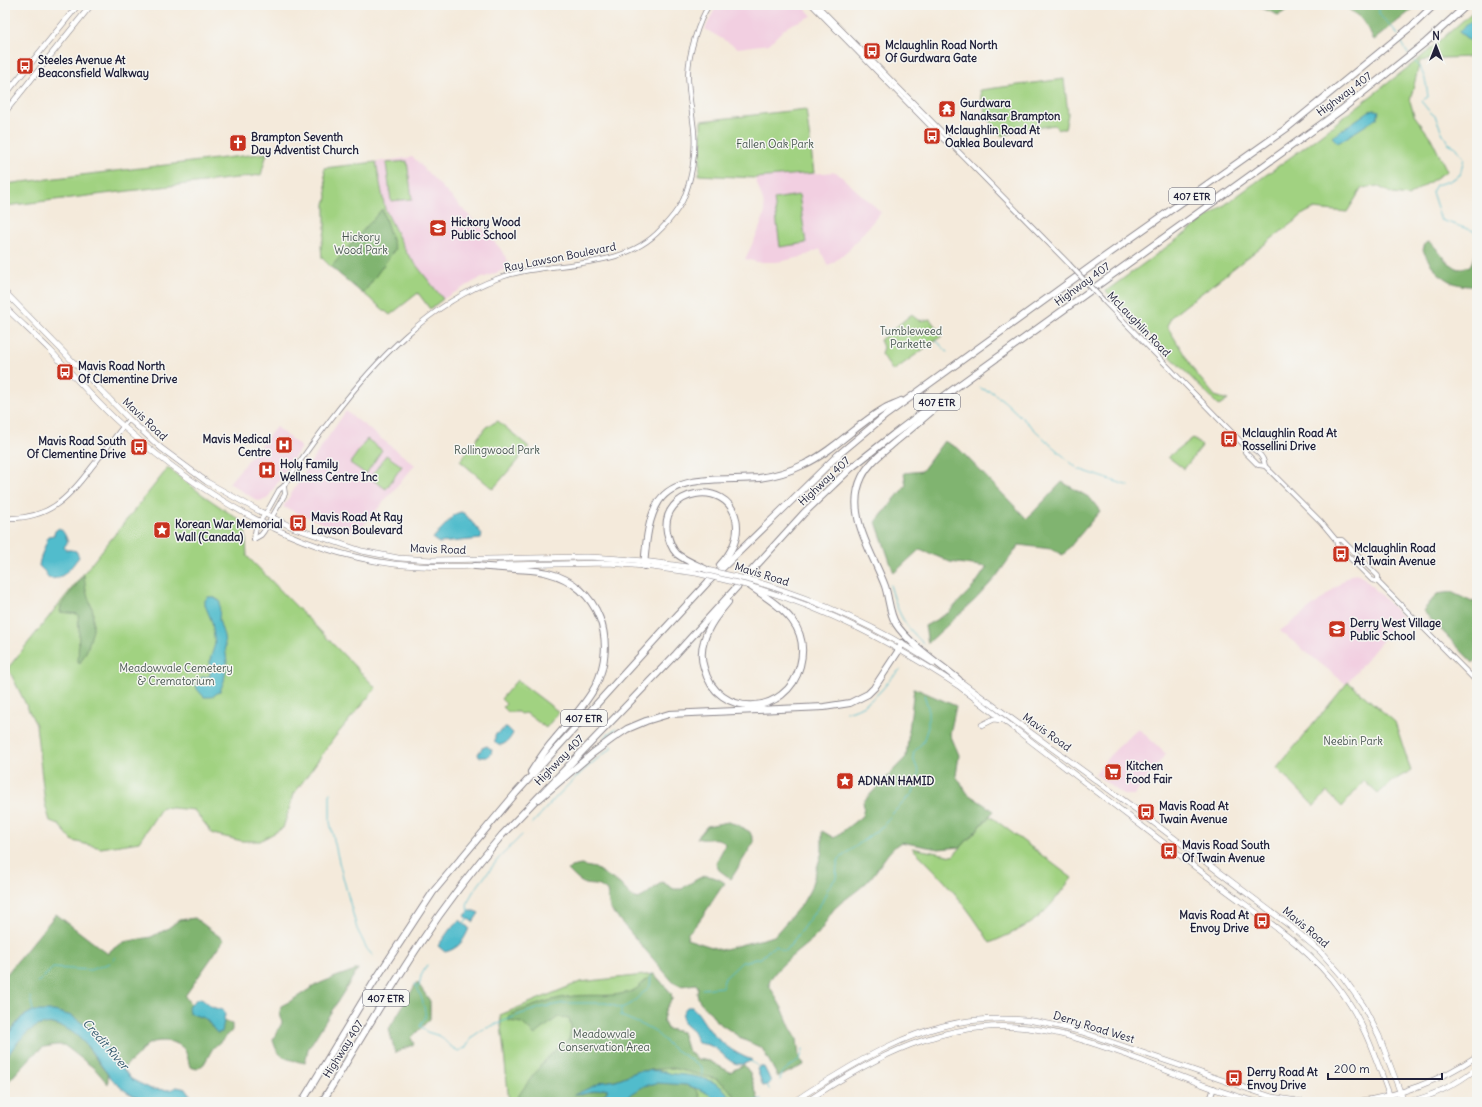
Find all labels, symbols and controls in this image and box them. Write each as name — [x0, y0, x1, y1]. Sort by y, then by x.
north arrow — [1416, 26, 1456, 66]
text: N — [1432, 29, 1440, 43]
place label: Mclaughlin Road North Of Gurdwara Gate — [885, 38, 998, 65]
bus stop icon: Mclaughlin Road North Of Gurdwara Gate — [862, 41, 882, 61]
place label: Steeles Avenue At Beaconsfield Walkway — [38, 53, 149, 81]
bus stop icon: Steeles Avenue At Beaconsfield Walkway — [15, 56, 35, 76]
street label: Highway 407 — [1314, 68, 1375, 119]
place label: Gurdwara Nanaksar Brampton — [960, 96, 1061, 124]
temple icon: Gurdwara Nanaksar Brampton — [937, 99, 957, 119]
place label: Mclaughlin Road At Oaklea Boulevard — [945, 123, 1040, 150]
bus stop icon: Mclaughlin Road At Oaklea Boulevard — [922, 126, 942, 146]
place label: Brampton Seventh Day Adventist Church — [251, 130, 359, 158]
church icon: Brampton Seventh Day Adventist Church — [228, 133, 248, 153]
park label: Fallen Oak Park — [736, 137, 814, 151]
road number: 407 ETR — [1169, 188, 1215, 204]
place label: Hickory Wood Public School — [451, 215, 521, 242]
school or university icon: Hickory Wood Public School — [428, 218, 448, 238]
park label: Hickory Wood Park — [334, 230, 388, 257]
street label: Ray Lawson Boulevard — [503, 239, 618, 275]
street label: Highway 407 — [1051, 259, 1113, 309]
street label: McLaughlin Road — [1104, 289, 1174, 360]
park label: Tumbleweed Parkette — [880, 324, 943, 351]
place label: Mavis Road North Of Clementine Drive — [78, 359, 177, 386]
bus stop icon: Mavis Road North Of Clementine Drive — [55, 362, 75, 382]
road number: 407 ETR — [914, 394, 960, 410]
street label: Mavis Road — [120, 395, 171, 444]
place label: Mclaughlin Road At Rossellini Drive — [1242, 426, 1337, 453]
bus stop icon: Mclaughlin Road At Rossellini Drive — [1219, 429, 1239, 449]
place label: Mavis Medical Centre — [202, 432, 271, 459]
place label: Mavis Road South Of Clementine Drive — [27, 434, 127, 461]
hospital icon: Mavis Medical Centre — [274, 435, 294, 455]
bus stop icon: Mavis Road South Of Clementine Drive — [129, 437, 149, 457]
park label: Rollingwood Park — [454, 443, 540, 457]
street label: Highway 407 — [795, 453, 853, 508]
place label: Holy Family Wellness Centre Inc — [280, 457, 378, 484]
hospital icon: Holy Family Wellness Centre Inc — [257, 460, 277, 480]
place label: Mavis Road At Ray Lawson Boulevard — [311, 510, 403, 537]
bus stop icon: Mavis Road At Ray Lawson Boulevard — [288, 513, 308, 533]
place label: Korean War Memorial Wall (Canada) — [175, 517, 283, 545]
place icon: Korean War Memorial Wall (Canada) — [152, 520, 172, 540]
street label: Mavis Road — [410, 541, 467, 557]
place label: Mclaughlin Road At Twain Avenue — [1354, 541, 1436, 568]
bus stop icon: Mclaughlin Road At Twain Avenue — [1331, 544, 1351, 564]
street label: Mavis Road — [733, 559, 791, 589]
place label: Derry West Village Public School — [1350, 616, 1441, 643]
school or university icon: Derry West Village Public School — [1327, 619, 1347, 639]
park label: Meadowvale Cemetery & Crematorium — [119, 661, 233, 688]
road number: 407 ETR — [561, 710, 607, 726]
street label: Mavis Road — [1020, 710, 1074, 755]
street label: Highway 407 — [531, 731, 587, 788]
park label: Neebin Park — [1323, 734, 1383, 748]
place label: Kitchen Food Fair — [1126, 759, 1173, 786]
supermarket icon: Kitchen Food Fair — [1103, 762, 1123, 782]
place icon: ADNAN HAMID — [835, 771, 855, 791]
place label: ADNAN HAMID — [858, 774, 934, 788]
place label: Mavis Road At Twain Avenue — [1159, 799, 1229, 826]
bus stop icon: Mavis Road At Twain Avenue — [1136, 802, 1156, 822]
place label: Mavis Road South Of Twain Avenue — [1182, 838, 1270, 865]
bus stop icon: Mavis Road South Of Twain Avenue — [1159, 841, 1179, 861]
street label: Mavis Road — [1280, 904, 1332, 951]
place label: Mavis Road At Envoy Drive — [1179, 908, 1249, 936]
bus stop icon: Mavis Road At Envoy Drive — [1252, 911, 1272, 931]
road number: 407 ETR — [363, 990, 409, 1006]
street label: Derry Road West — [1052, 1008, 1137, 1046]
water label: Credit River — [80, 1015, 134, 1074]
street label: Highway 407 — [320, 1017, 367, 1080]
park label: Meadowvale Conservation Area — [558, 1027, 650, 1054]
scale bar — [1328, 1055, 1442, 1081]
text: 200 m — [1334, 1061, 1370, 1076]
place label: Derry Road At Envoy Drive — [1247, 1065, 1318, 1093]
bus stop icon: Derry Road At Envoy Drive — [1224, 1068, 1244, 1088]

